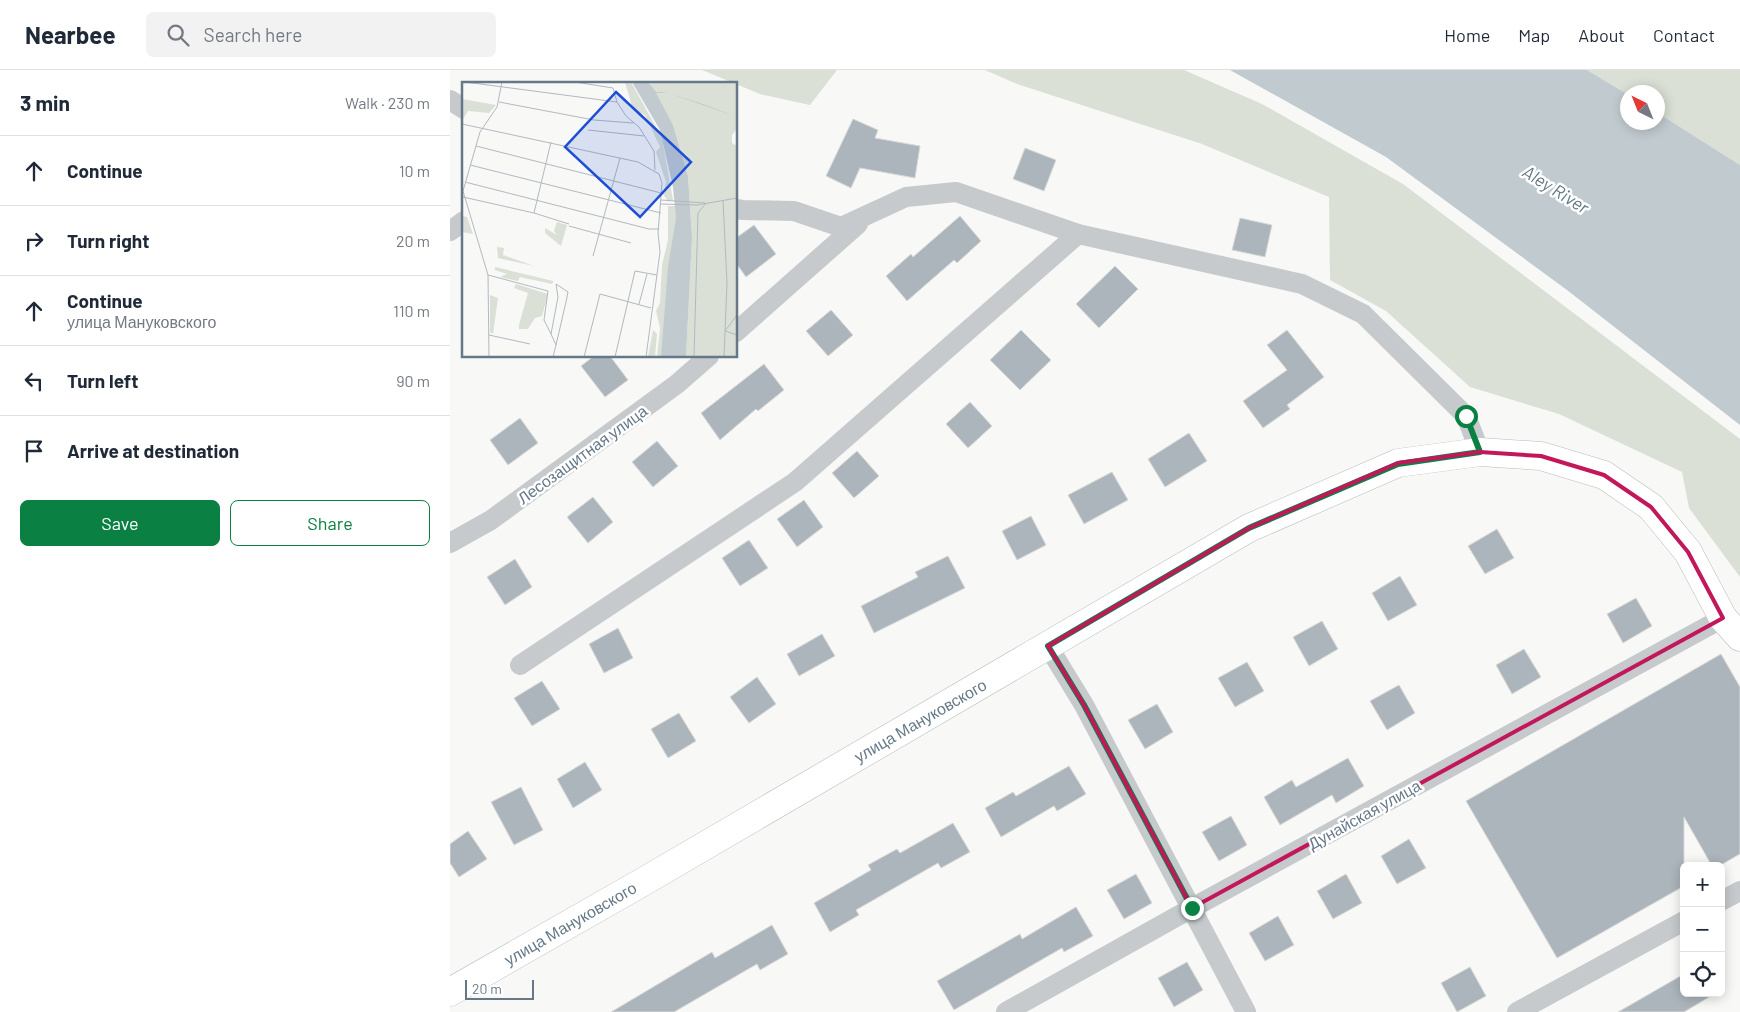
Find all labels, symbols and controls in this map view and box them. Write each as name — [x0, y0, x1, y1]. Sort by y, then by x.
search box — [146, 12, 496, 57]
text: Nearbee — [25, 20, 116, 49]
icon: search — [164, 21, 192, 49]
text: Search here — [204, 23, 302, 46]
text: Home — [1444, 24, 1490, 46]
text: Map — [1518, 24, 1550, 46]
text: About — [1578, 24, 1625, 46]
text: Contact — [1653, 24, 1715, 46]
inset map — [462, 82, 738, 358]
north arrow — [1620, 85, 1665, 130]
text: 3 min — [20, 90, 70, 115]
text: Walk · 230 m — [345, 93, 430, 112]
icon: ahead — [20, 157, 48, 185]
text: Continue — [67, 159, 143, 182]
water label: Aley River — [1519, 160, 1594, 218]
text: 10 m — [399, 161, 430, 180]
icon: right — [20, 227, 48, 255]
text: Turn right — [67, 229, 149, 252]
text: 20 m — [396, 231, 430, 250]
text: Continue — [67, 289, 143, 312]
icon: ahead — [20, 297, 48, 325]
text: 110 m — [393, 301, 430, 320]
text: улица Мануковского — [67, 312, 216, 331]
icon: left — [20, 367, 48, 395]
text: Turn left — [67, 369, 138, 392]
text: 90 m — [396, 371, 430, 390]
street label: Лесозащитная улица — [513, 401, 651, 507]
route start — [1455, 405, 1478, 428]
icon: arrive — [20, 437, 48, 465]
text: Arrive at destination — [67, 439, 239, 462]
button: Save — [20, 500, 220, 546]
button: Share — [230, 500, 430, 546]
street label: улица Мануковского — [851, 674, 989, 766]
street label: Дунайская улица — [1304, 775, 1424, 853]
map controls — [1680, 862, 1725, 997]
button: + — [1680, 862, 1725, 907]
street label: улица Мануковского — [501, 877, 639, 969]
route end — [1181, 897, 1204, 920]
button: − — [1680, 907, 1725, 952]
button: locate — [1680, 952, 1725, 997]
scale bar — [465, 977, 534, 1000]
text: 20 m — [472, 980, 502, 997]

